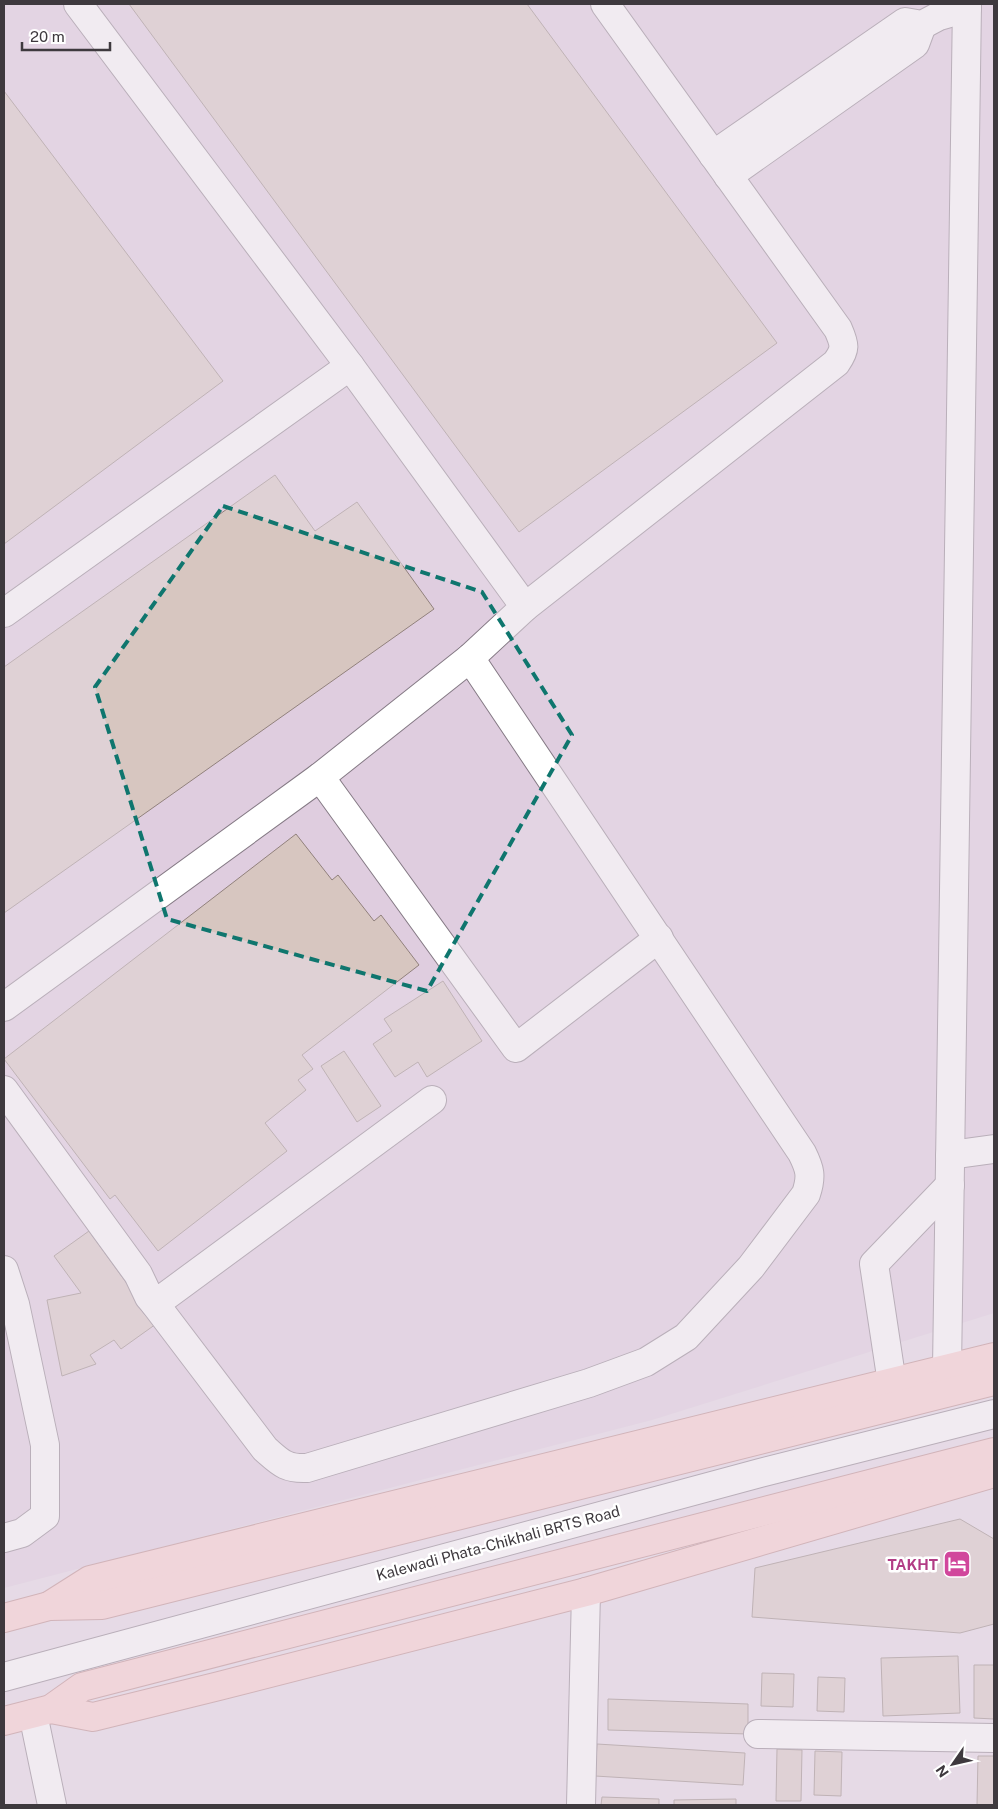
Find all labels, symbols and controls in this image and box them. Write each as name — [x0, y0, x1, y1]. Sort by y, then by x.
scale bar — [22, 20, 110, 52]
text: 20 m — [30, 28, 65, 45]
street label: Kalewadi Phata-Chikhali BRTS Road — [374, 1502, 622, 1584]
hotel icon: TAKHT — [942, 1549, 972, 1579]
place label: TAKHT — [888, 1556, 938, 1573]
north arrow — [928, 1739, 978, 1789]
text: N — [933, 1762, 952, 1780]

